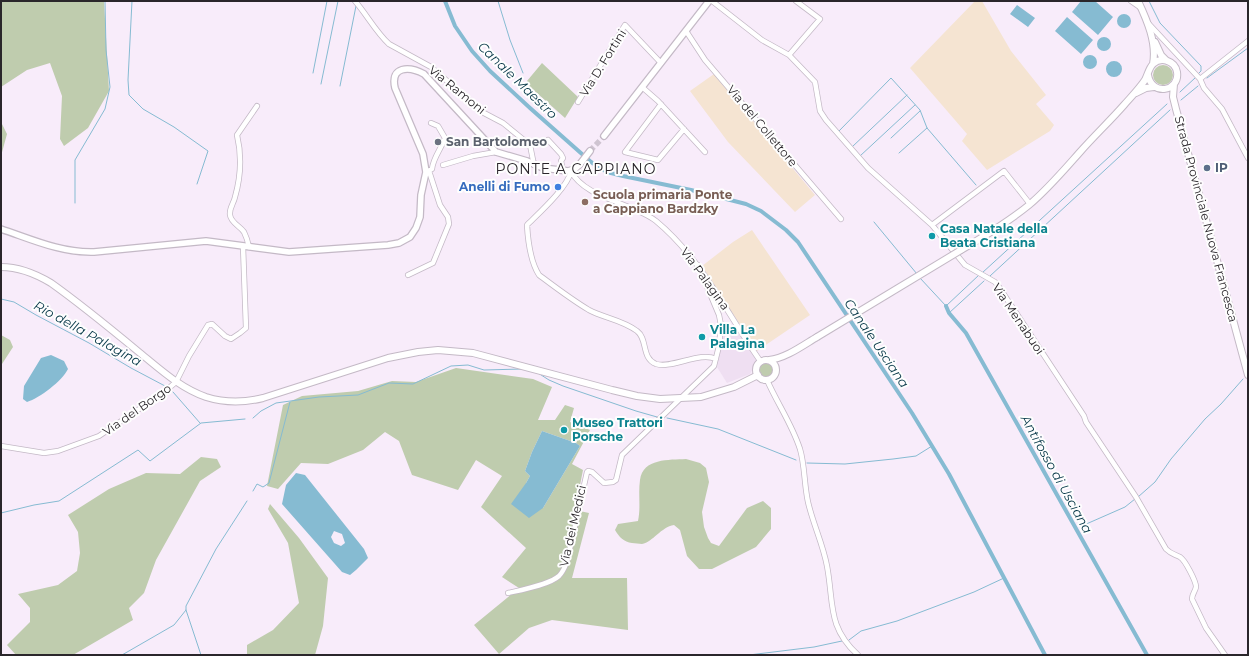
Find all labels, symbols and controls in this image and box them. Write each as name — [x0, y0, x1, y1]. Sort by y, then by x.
street label: Via D. Fortini — [576, 26, 629, 99]
water label: Canale Maestro — [475, 38, 561, 122]
street label: Via Ramoni — [426, 62, 489, 117]
street label: Via del Collettore — [724, 82, 801, 169]
street label: Strada Provinciale Nuova Francesca — [1172, 114, 1241, 324]
place label: San Bartolomeo — [446, 134, 547, 149]
marker: San Bartolomeo — [433, 137, 443, 147]
district label: PONTE A CAPPIANO — [496, 160, 656, 178]
place label: IP — [1215, 160, 1228, 175]
marker: IP — [1202, 163, 1212, 173]
place label: Anelli di Fumo — [458, 179, 550, 194]
marker: Anelli di Fumo — [553, 182, 563, 192]
place label: Scuola primaria Ponte a Cappiano Bardzky — [593, 187, 733, 216]
marker: Scuola primaria Ponte a Cappiano Bardzky — [580, 197, 590, 207]
place label: Casa Natale della Beata Cristiana — [940, 221, 1048, 250]
marker: Casa Natale della Beata Cristiana — [927, 231, 937, 241]
street label: Via Palagina — [678, 244, 733, 313]
street label: Via Menabuoi — [989, 280, 1048, 357]
water label: Canale Usciana — [841, 296, 913, 391]
water label: Rio della Palagina — [31, 297, 145, 369]
place label: Villa La Palagina — [709, 322, 765, 351]
marker: Villa La Palagina — [697, 332, 707, 342]
street label: Via del Borgo — [99, 380, 174, 439]
water label: Antifosso di Usciana — [1017, 411, 1096, 536]
place label: Museo Trattori Porsche — [572, 415, 663, 444]
marker: Museo Trattori Porsche — [559, 425, 569, 435]
street label: Via dei Medici — [556, 484, 589, 568]

